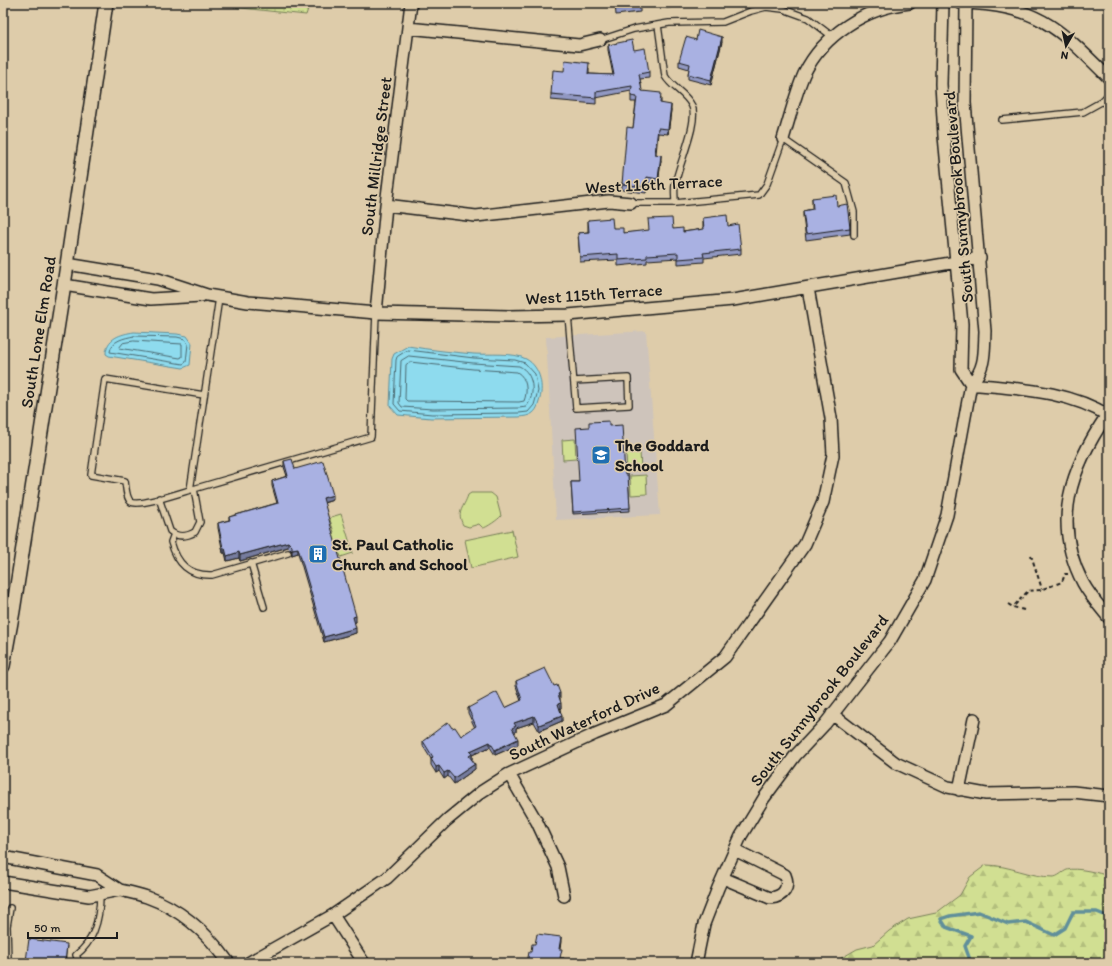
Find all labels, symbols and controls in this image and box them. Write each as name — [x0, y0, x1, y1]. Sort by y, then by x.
north arrow — [1046, 26, 1086, 66]
text: N — [1060, 48, 1069, 62]
street label: South Millridge Street — [356, 75, 396, 237]
street label: South Sunnybrook Boulevard — [939, 90, 977, 304]
street label: West 116th Terrace — [585, 170, 723, 198]
street label: South Lone Elm Road — [16, 254, 60, 409]
street label: West 115th Terrace — [525, 279, 663, 309]
place label: The Goddard School — [614, 435, 710, 475]
school or university icon: The Goddard School — [590, 444, 612, 466]
place label: St. Paul Catholic Church and School — [332, 534, 468, 574]
building icon: St. Paul Catholic Church and School — [307, 543, 329, 565]
street label: South Sunnybrook Boulevard — [746, 610, 893, 790]
street label: South Waterford Drive — [505, 677, 663, 765]
scale bar — [28, 914, 117, 940]
text: 50 m — [34, 921, 60, 935]

